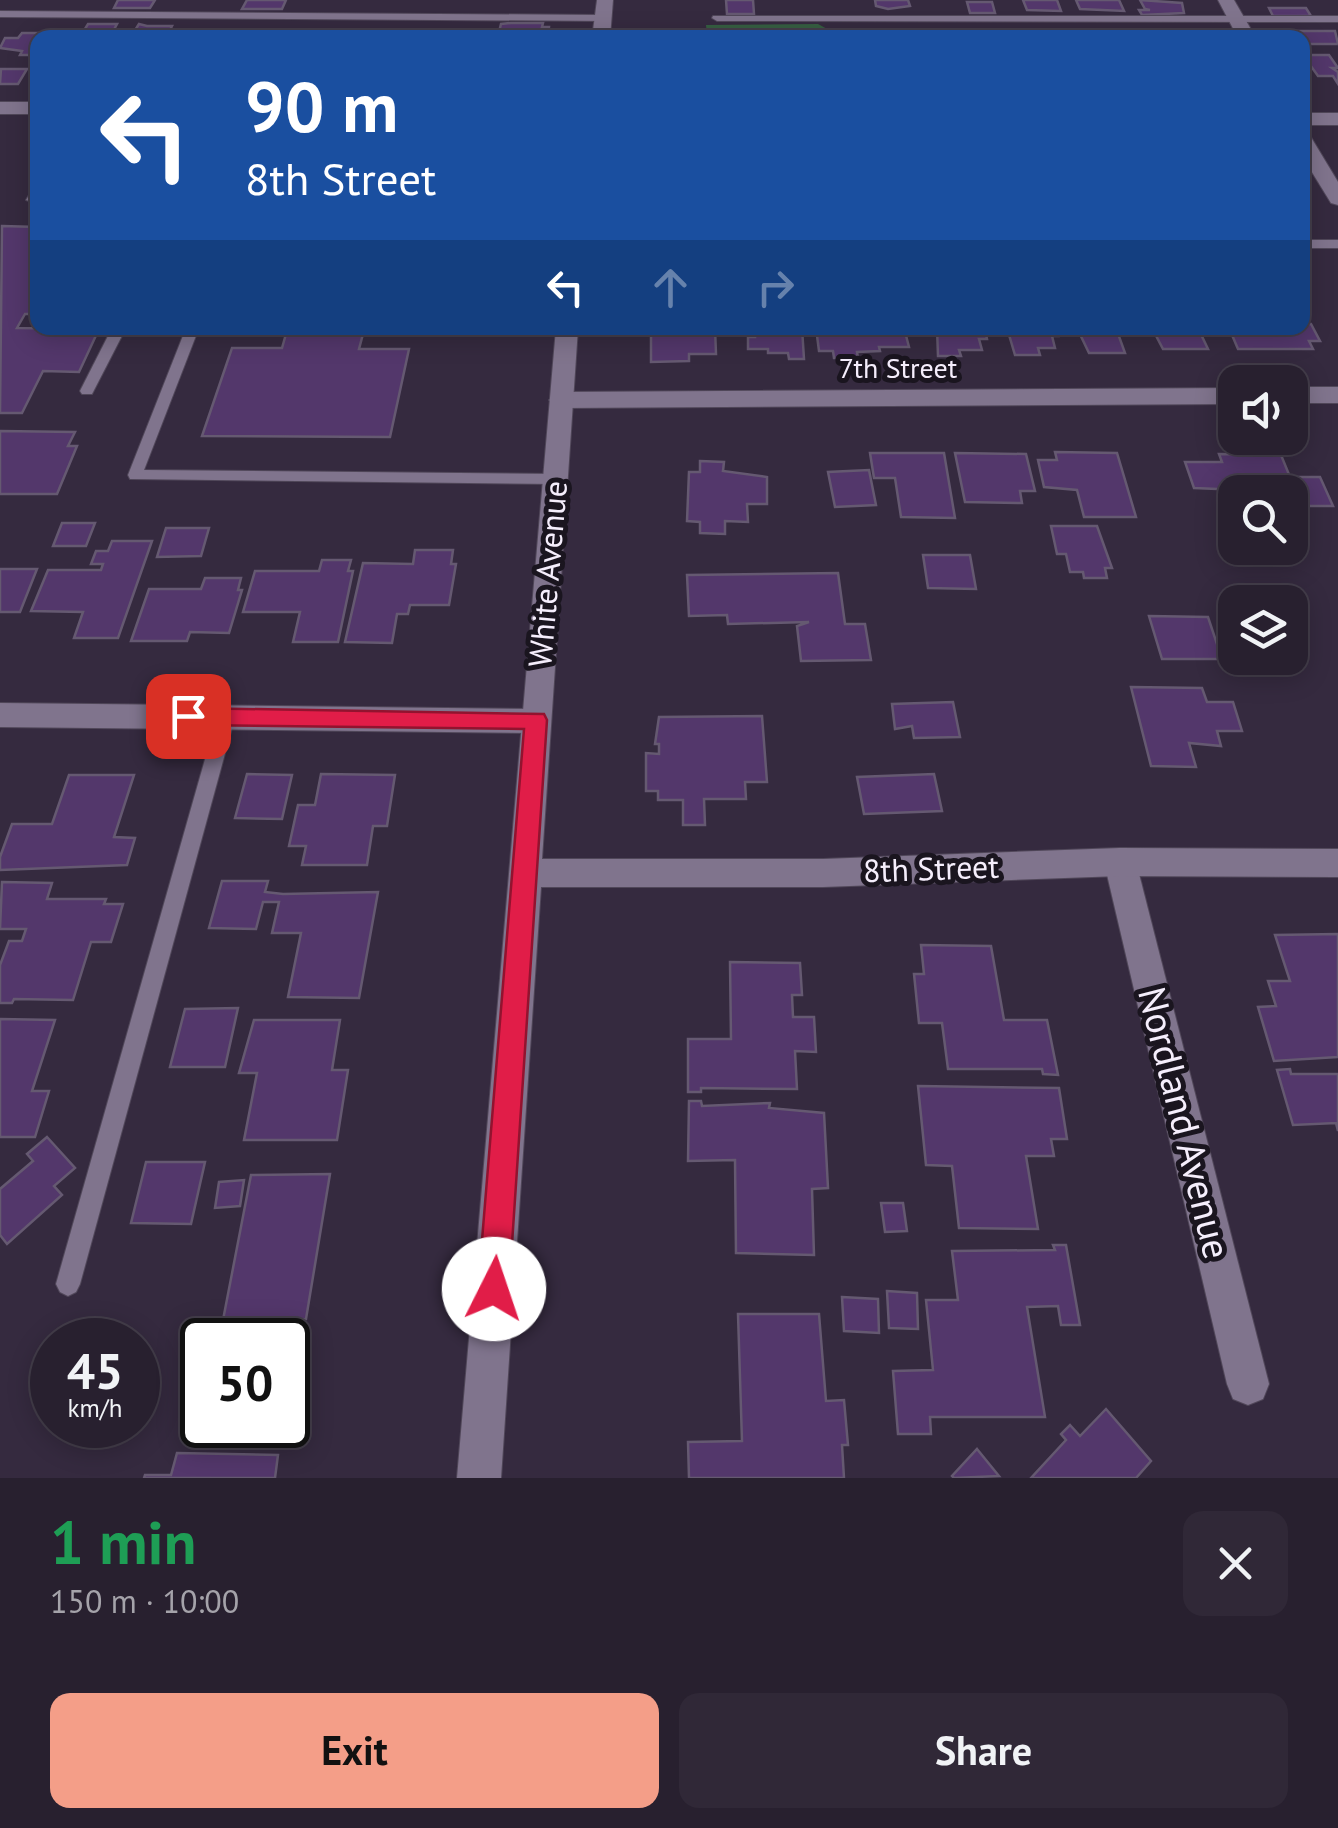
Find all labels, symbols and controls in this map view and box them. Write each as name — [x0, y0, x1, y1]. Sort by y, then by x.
text: 90 m — [245, 61, 398, 151]
icon: left — [80, 70, 210, 200]
text: 8th Street — [245, 149, 436, 207]
icon: left — [538, 260, 593, 315]
icon: ahead — [643, 260, 698, 315]
icon: right — [748, 260, 803, 315]
street label: 7th Street — [839, 349, 958, 386]
map controls — [1218, 365, 1308, 675]
button: sound — [1218, 365, 1308, 455]
button: search — [1218, 475, 1308, 565]
street label: White Avenue — [518, 479, 576, 669]
button: layers — [1218, 585, 1308, 675]
pin — [146, 674, 231, 759]
icon: arrive — [161, 689, 216, 744]
street label: 8th Street — [862, 845, 1000, 891]
street label: Nordland Avenue — [1128, 982, 1243, 1263]
position arrow — [442, 1237, 546, 1341]
speed limit sign: 50 — [180, 1318, 310, 1448]
text: 45 — [67, 1338, 123, 1403]
text: km/h — [68, 1392, 122, 1424]
text: 1 min — [50, 1503, 196, 1581]
button: close — [1183, 1511, 1288, 1616]
text: 150 m · 10:00 — [50, 1580, 239, 1622]
button: Exit — [50, 1693, 659, 1808]
button: Share — [679, 1693, 1288, 1808]

